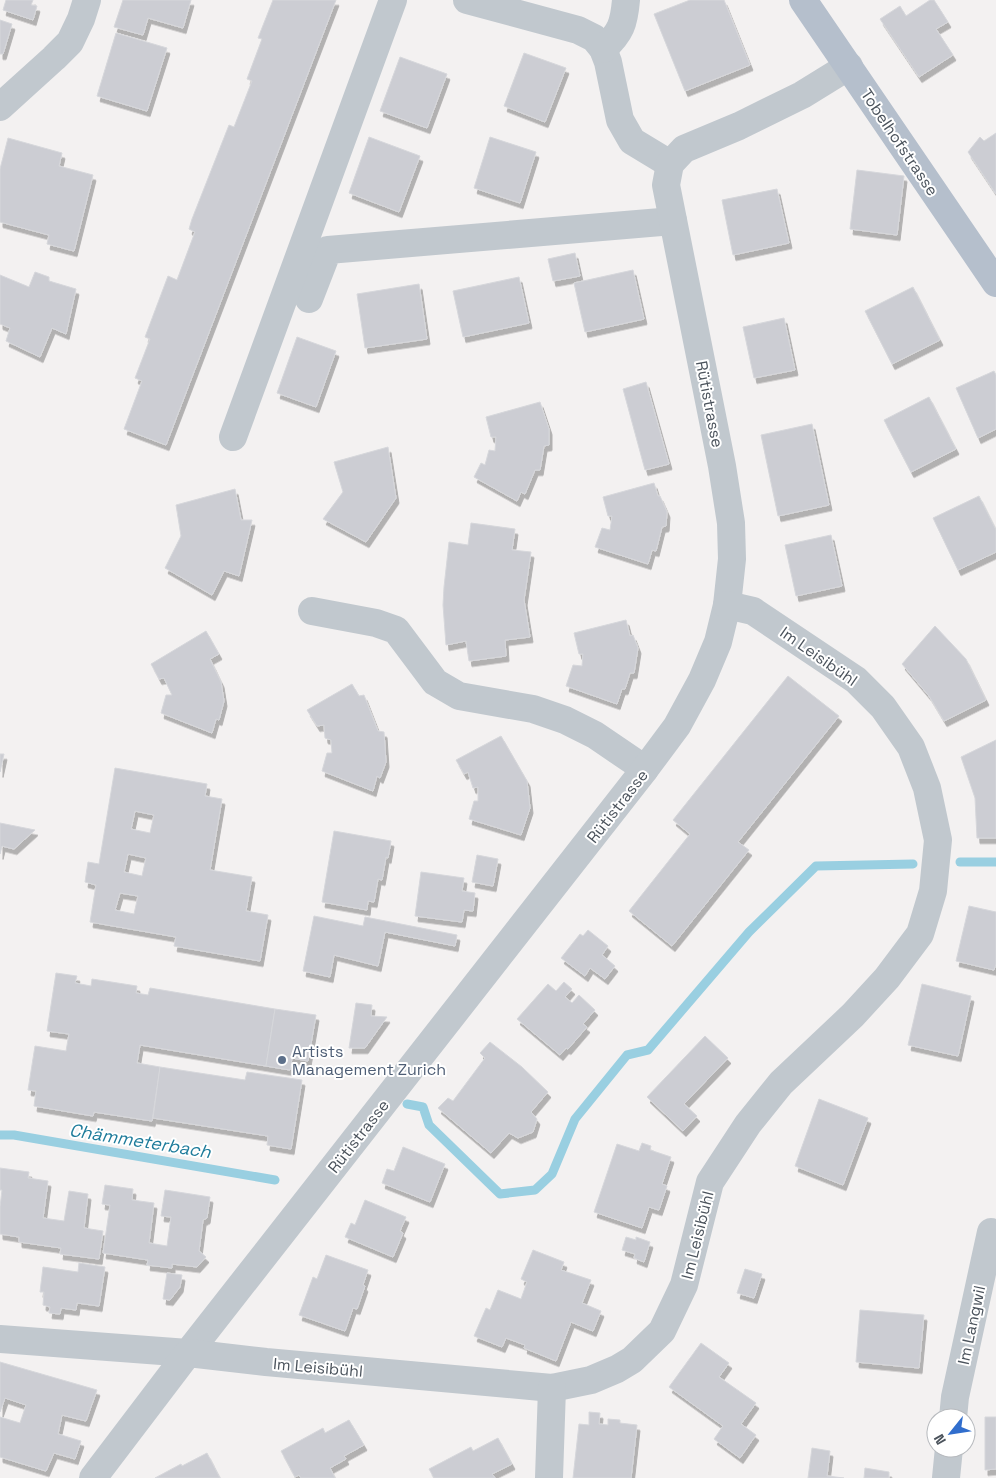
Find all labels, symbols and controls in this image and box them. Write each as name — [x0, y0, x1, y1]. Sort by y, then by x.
street label: Tobelhofstrasse — [856, 85, 943, 200]
street label: Rütistrasse — [691, 359, 728, 449]
street label: Im Leisibühl — [776, 622, 862, 691]
street label: Rütistrasse — [582, 765, 653, 847]
place label: Artists Management Zurich — [292, 1041, 446, 1080]
marker: Artists Management Zurich — [276, 1054, 288, 1066]
street label: Rütistrasse — [323, 1095, 394, 1177]
water label: Chämmeterbach — [68, 1118, 213, 1163]
street label: Im Leisibühl — [676, 1189, 719, 1281]
street label: Im Langwil — [953, 1284, 990, 1367]
street label: Im Leisibühl — [272, 1353, 364, 1382]
north arrow — [926, 1408, 976, 1458]
text: N — [930, 1431, 950, 1448]

